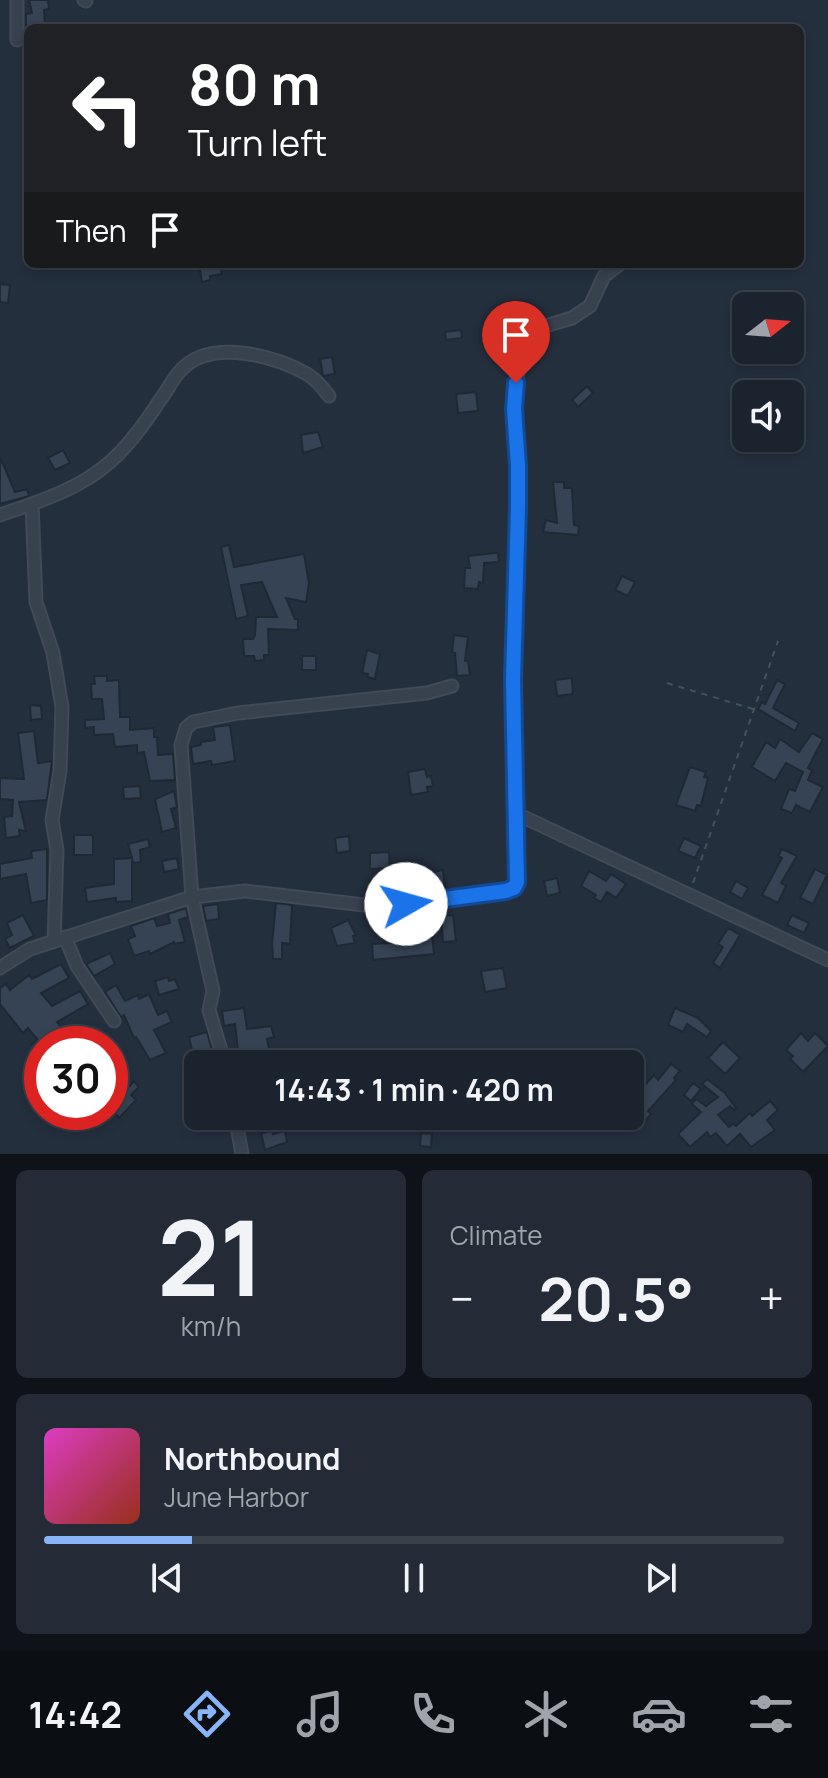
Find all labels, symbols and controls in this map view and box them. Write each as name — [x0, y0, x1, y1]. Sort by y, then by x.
text: 80 m — [188, 45, 321, 122]
icon: left — [56, 56, 160, 160]
text: Turn left — [188, 118, 327, 167]
icon: arrive — [143, 208, 187, 252]
text: Then — [56, 210, 127, 251]
north arrow — [732, 292, 804, 364]
map controls — [732, 292, 804, 452]
pin — [482, 301, 550, 383]
icon: arrive — [494, 313, 538, 357]
button: sound — [732, 380, 804, 452]
position arrow — [364, 862, 448, 946]
speed limit sign: 30 — [24, 1026, 128, 1130]
text: 14:43 · 1 min · 420 m — [274, 1069, 554, 1110]
text: 21 — [157, 1185, 265, 1327]
text: Climate — [450, 1217, 542, 1253]
text: 20.5° — [538, 1257, 694, 1339]
text: − — [450, 1268, 474, 1328]
text: + — [759, 1268, 784, 1328]
text: km/h — [181, 1308, 241, 1344]
text: Northbound — [164, 1438, 341, 1479]
text: June Harbor — [164, 1479, 309, 1515]
icon: previous — [145, 1556, 189, 1600]
icon: pause — [392, 1556, 436, 1600]
icon: next — [639, 1556, 683, 1600]
icon: directions — [179, 1686, 235, 1742]
icon: music — [292, 1686, 348, 1742]
icon: phone — [405, 1686, 461, 1742]
icon: climate — [518, 1686, 574, 1742]
icon: car — [631, 1686, 687, 1742]
icon: filters — [743, 1686, 799, 1742]
text: 14:42 — [28, 1690, 122, 1739]

